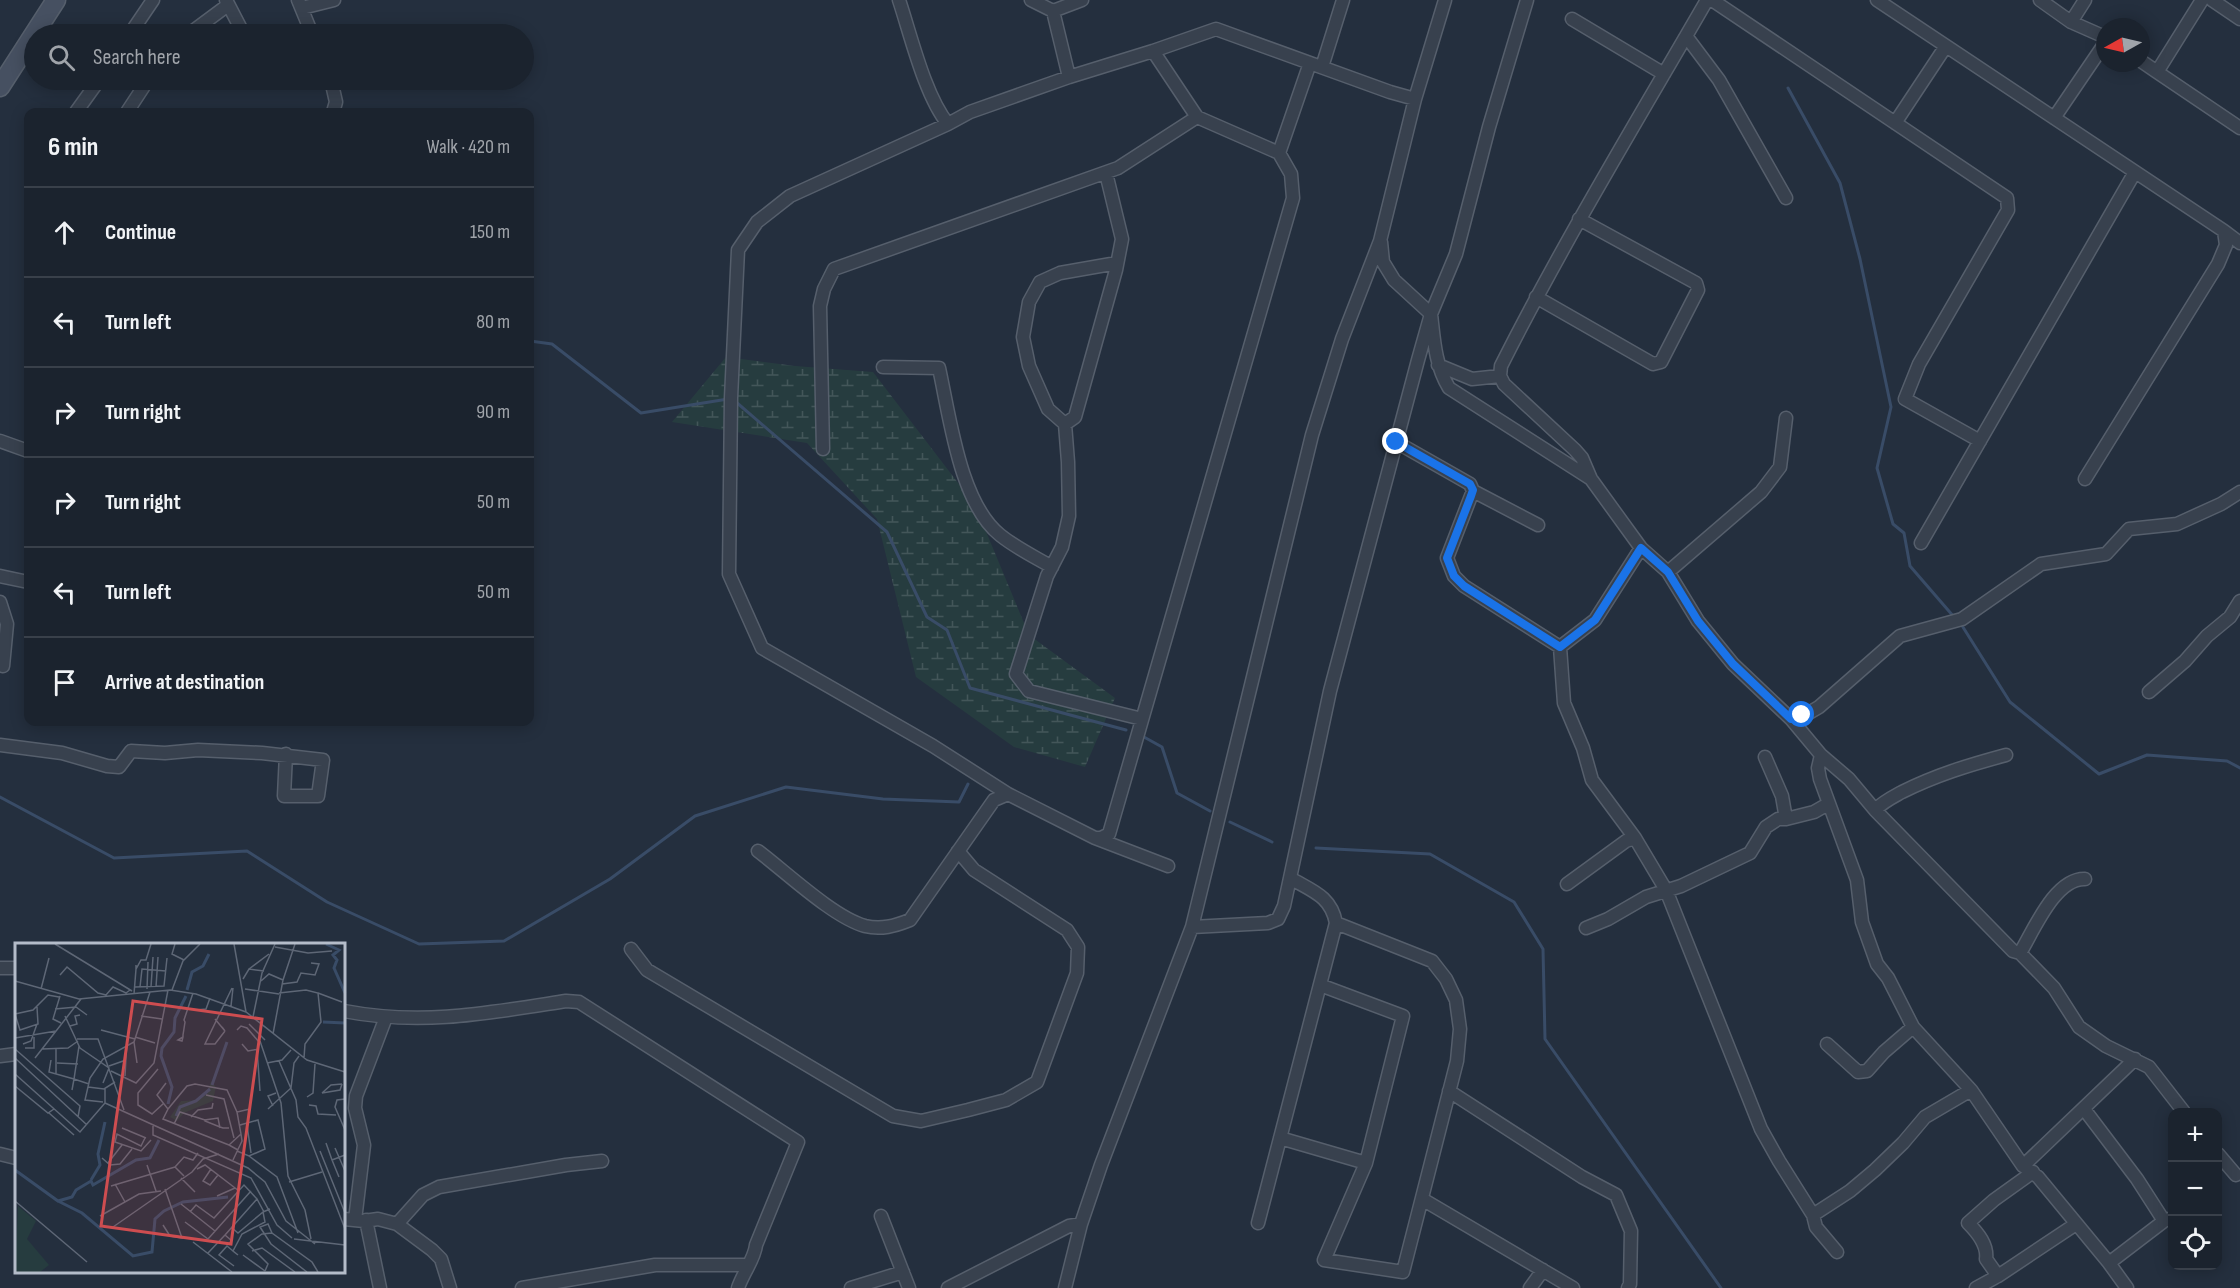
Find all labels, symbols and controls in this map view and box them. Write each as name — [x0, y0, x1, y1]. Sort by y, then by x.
north arrow — [2096, 18, 2150, 72]
search box — [24, 24, 534, 90]
icon: search — [45, 41, 78, 74]
text: Search here — [93, 44, 180, 71]
text: 6 min — [48, 132, 98, 163]
text: Walk · 420 m — [426, 135, 510, 159]
icon: ahead — [48, 216, 81, 249]
text: Continue — [105, 219, 176, 246]
text: 150 m — [470, 220, 510, 244]
icon: left — [48, 306, 81, 339]
text: Turn left — [105, 309, 171, 336]
text: 80 m — [476, 310, 510, 334]
icon: right — [48, 396, 81, 429]
text: Turn right — [105, 399, 181, 426]
text: 90 m — [476, 400, 510, 424]
route end — [1382, 428, 1408, 454]
icon: right — [48, 486, 81, 519]
text: Turn right — [105, 489, 181, 516]
text: 50 m — [477, 490, 510, 514]
icon: left — [48, 576, 81, 609]
text: Turn left — [105, 579, 171, 606]
text: 50 m — [477, 580, 510, 604]
icon: arrive — [48, 666, 81, 699]
text: Arrive at destination — [105, 669, 264, 696]
route start — [1788, 701, 1814, 727]
inset map — [15, 943, 345, 1273]
map controls — [2168, 1108, 2222, 1270]
button: + — [2168, 1108, 2222, 1162]
button: − — [2168, 1162, 2222, 1216]
button: locate — [2168, 1216, 2222, 1270]

